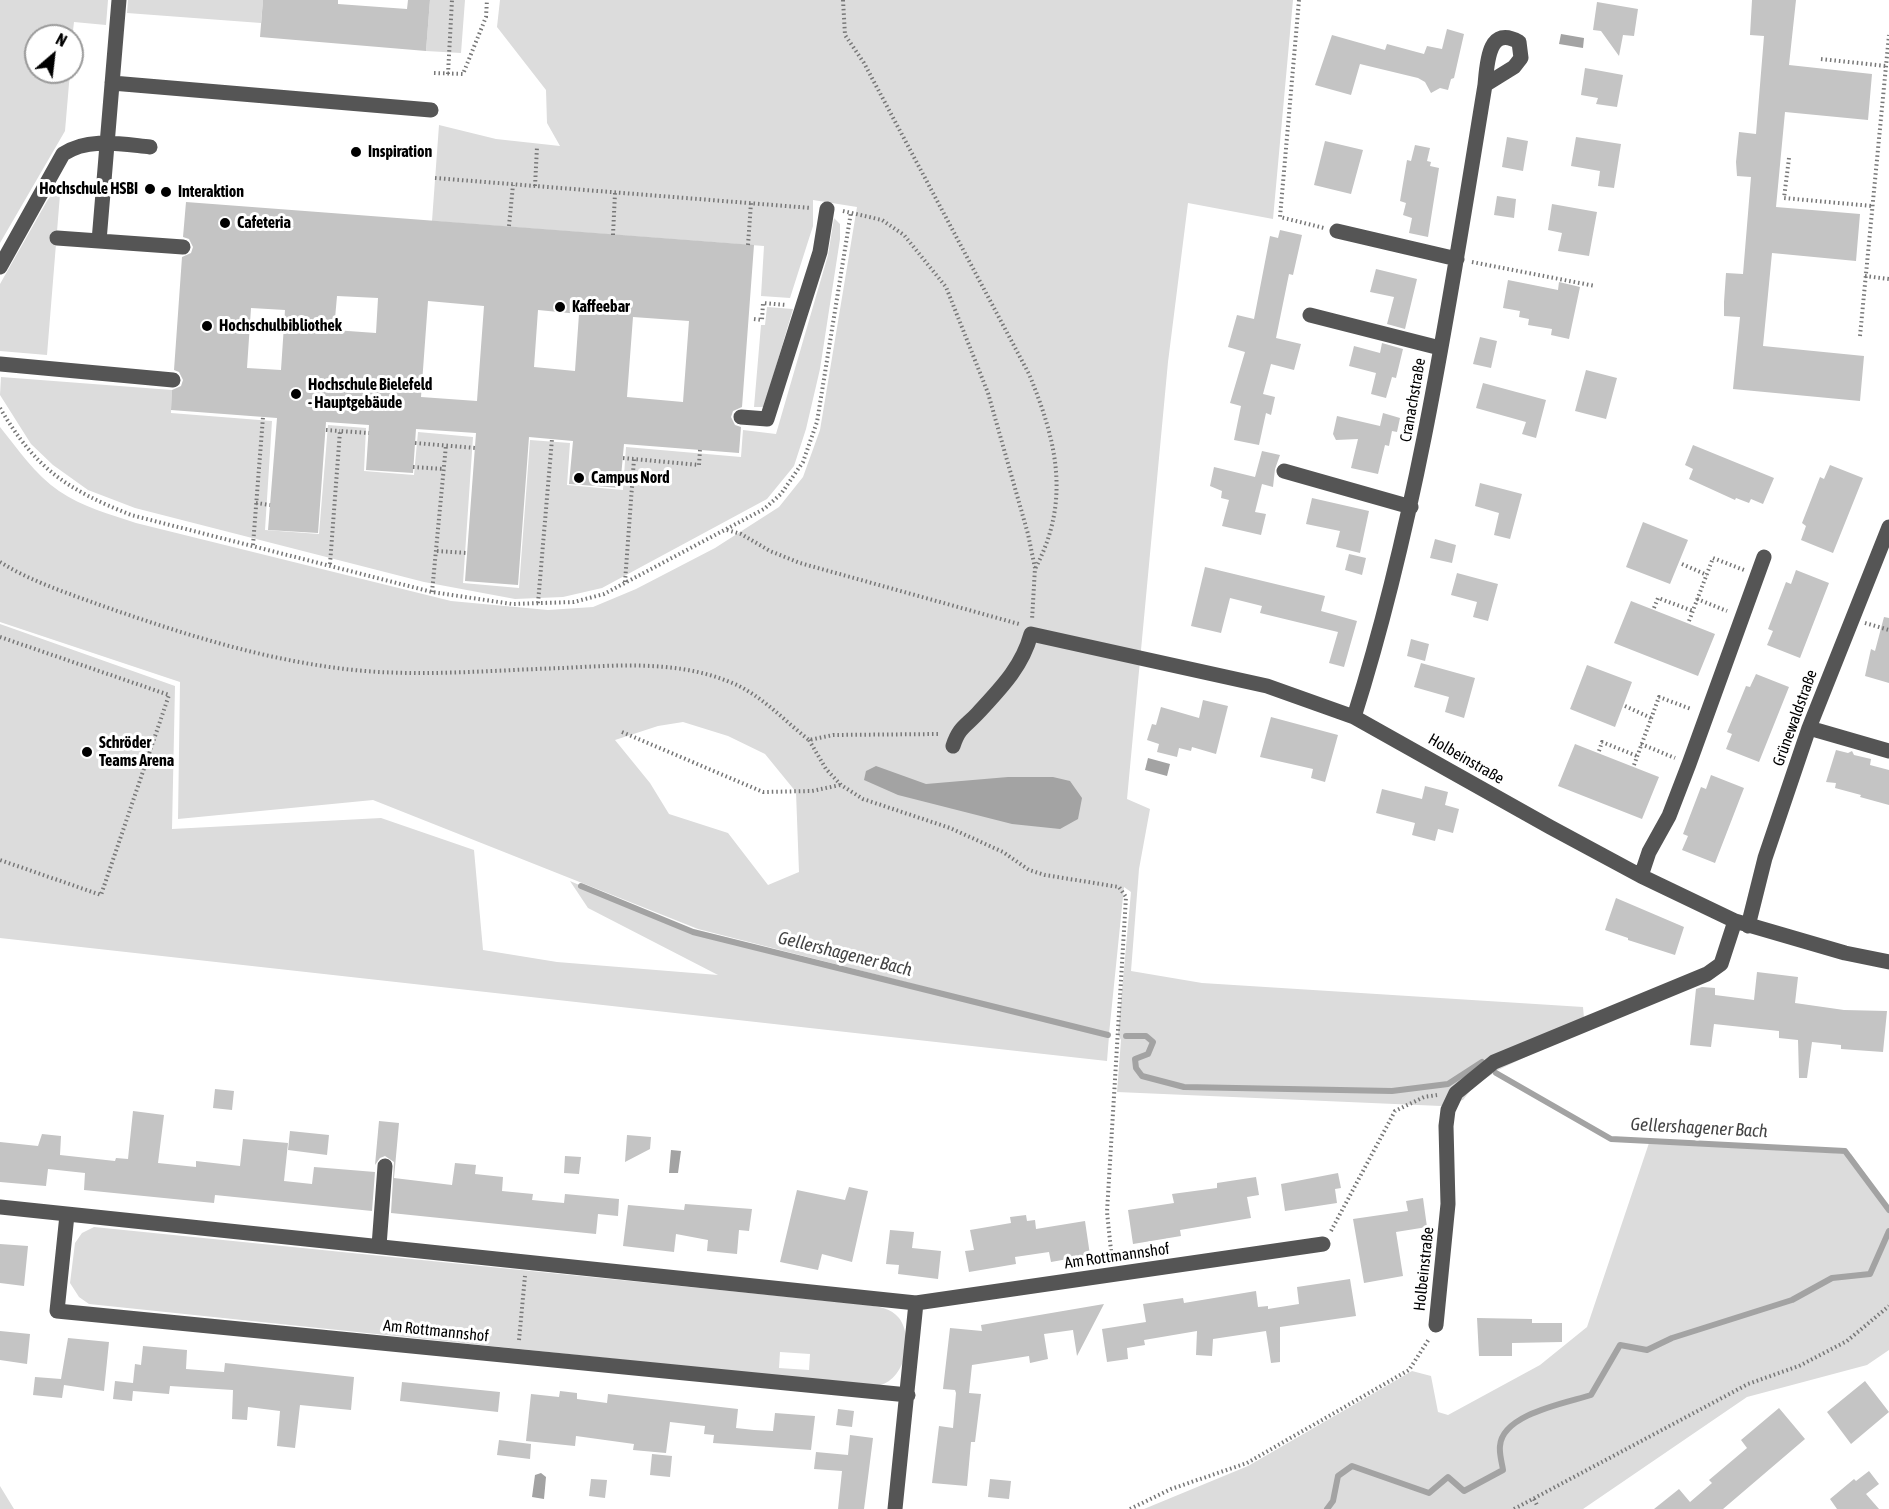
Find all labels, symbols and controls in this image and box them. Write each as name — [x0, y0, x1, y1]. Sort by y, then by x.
north arrow — [24, 24, 84, 84]
text: N — [53, 30, 70, 50]
place label: Inspiration — [368, 142, 432, 162]
marker: Inspiration — [349, 145, 363, 159]
place label: Hochschule HSBI — [39, 179, 138, 199]
marker: Hochschule HSBI — [143, 182, 157, 196]
place label: Interaktion — [178, 182, 244, 202]
marker: Interaktion — [159, 185, 173, 199]
place label: Cafeteria — [237, 213, 291, 233]
marker: Cafeteria — [218, 216, 232, 230]
place label: Kaffeebar — [572, 297, 630, 317]
marker: Kaffeebar — [553, 300, 567, 314]
place label: Hochschulbibliothek — [219, 316, 342, 336]
marker: Hochschulbibliothek — [200, 319, 214, 333]
street label: Cranachstraße — [1396, 357, 1430, 443]
place label: Hochschule Bielefeld - Hauptgebäude — [308, 375, 432, 413]
marker: Hochschule Bielefeld - Hauptgebäude — [289, 387, 303, 401]
place label: Campus Nord — [591, 468, 670, 488]
marker: Campus Nord — [572, 471, 586, 485]
street label: Grünewaldstraße — [1769, 667, 1821, 769]
street label: Holbeinstraße — [1425, 730, 1507, 788]
place label: Schröder Teams Arena — [99, 733, 174, 771]
marker: Schröder Teams Arena — [80, 745, 94, 759]
water label: Gellershagener Bach — [776, 927, 914, 981]
water label: Gellershagener Bach — [1630, 1114, 1768, 1142]
street label: Holbeinstraße — [1410, 1226, 1438, 1312]
street label: Am Rottmannshof — [1063, 1239, 1171, 1273]
street label: Am Rottmannshof — [382, 1316, 490, 1346]

